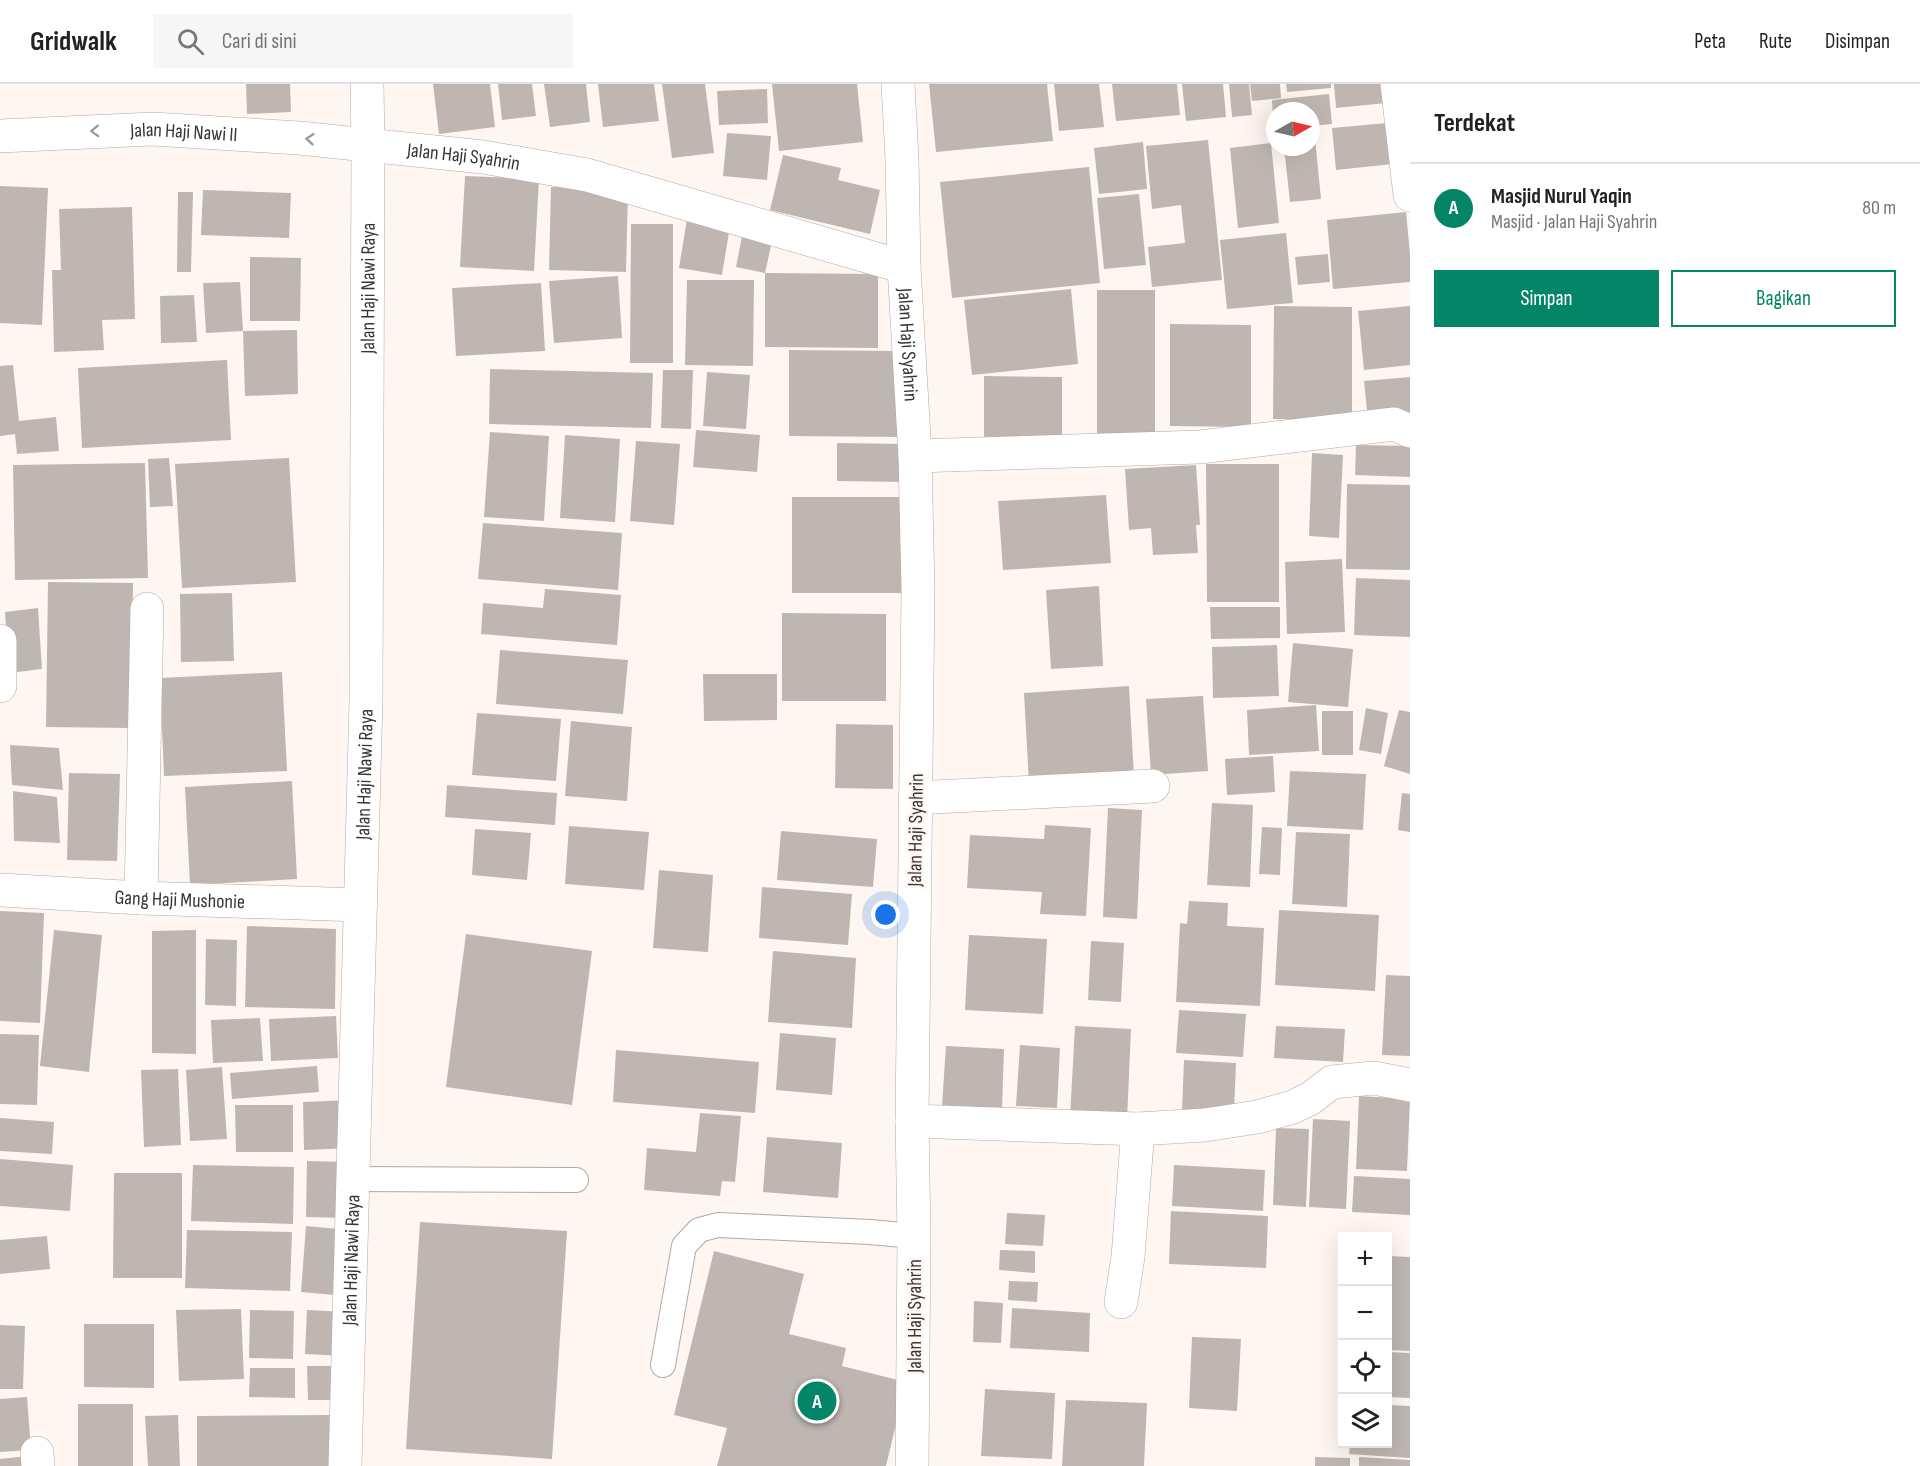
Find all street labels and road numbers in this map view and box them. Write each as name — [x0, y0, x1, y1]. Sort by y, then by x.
street label: Jalan Haji Nawi II — [129, 118, 238, 147]
street label: Jalan Haji Syahrin — [405, 138, 522, 176]
street label: Jalan Haji Nawi Raya — [356, 223, 381, 355]
street label: Jalan Haji Syahrin — [892, 286, 923, 402]
street label: Jalan Haji Nawi Raya — [351, 708, 379, 841]
street label: Jalan Haji Syahrin — [903, 773, 929, 888]
street label: Gang Haji Mushonie — [114, 886, 245, 914]
street label: Jalan Haji Nawi Raya — [338, 1194, 365, 1327]
street label: Jalan Haji Syahrin — [903, 1259, 927, 1374]

